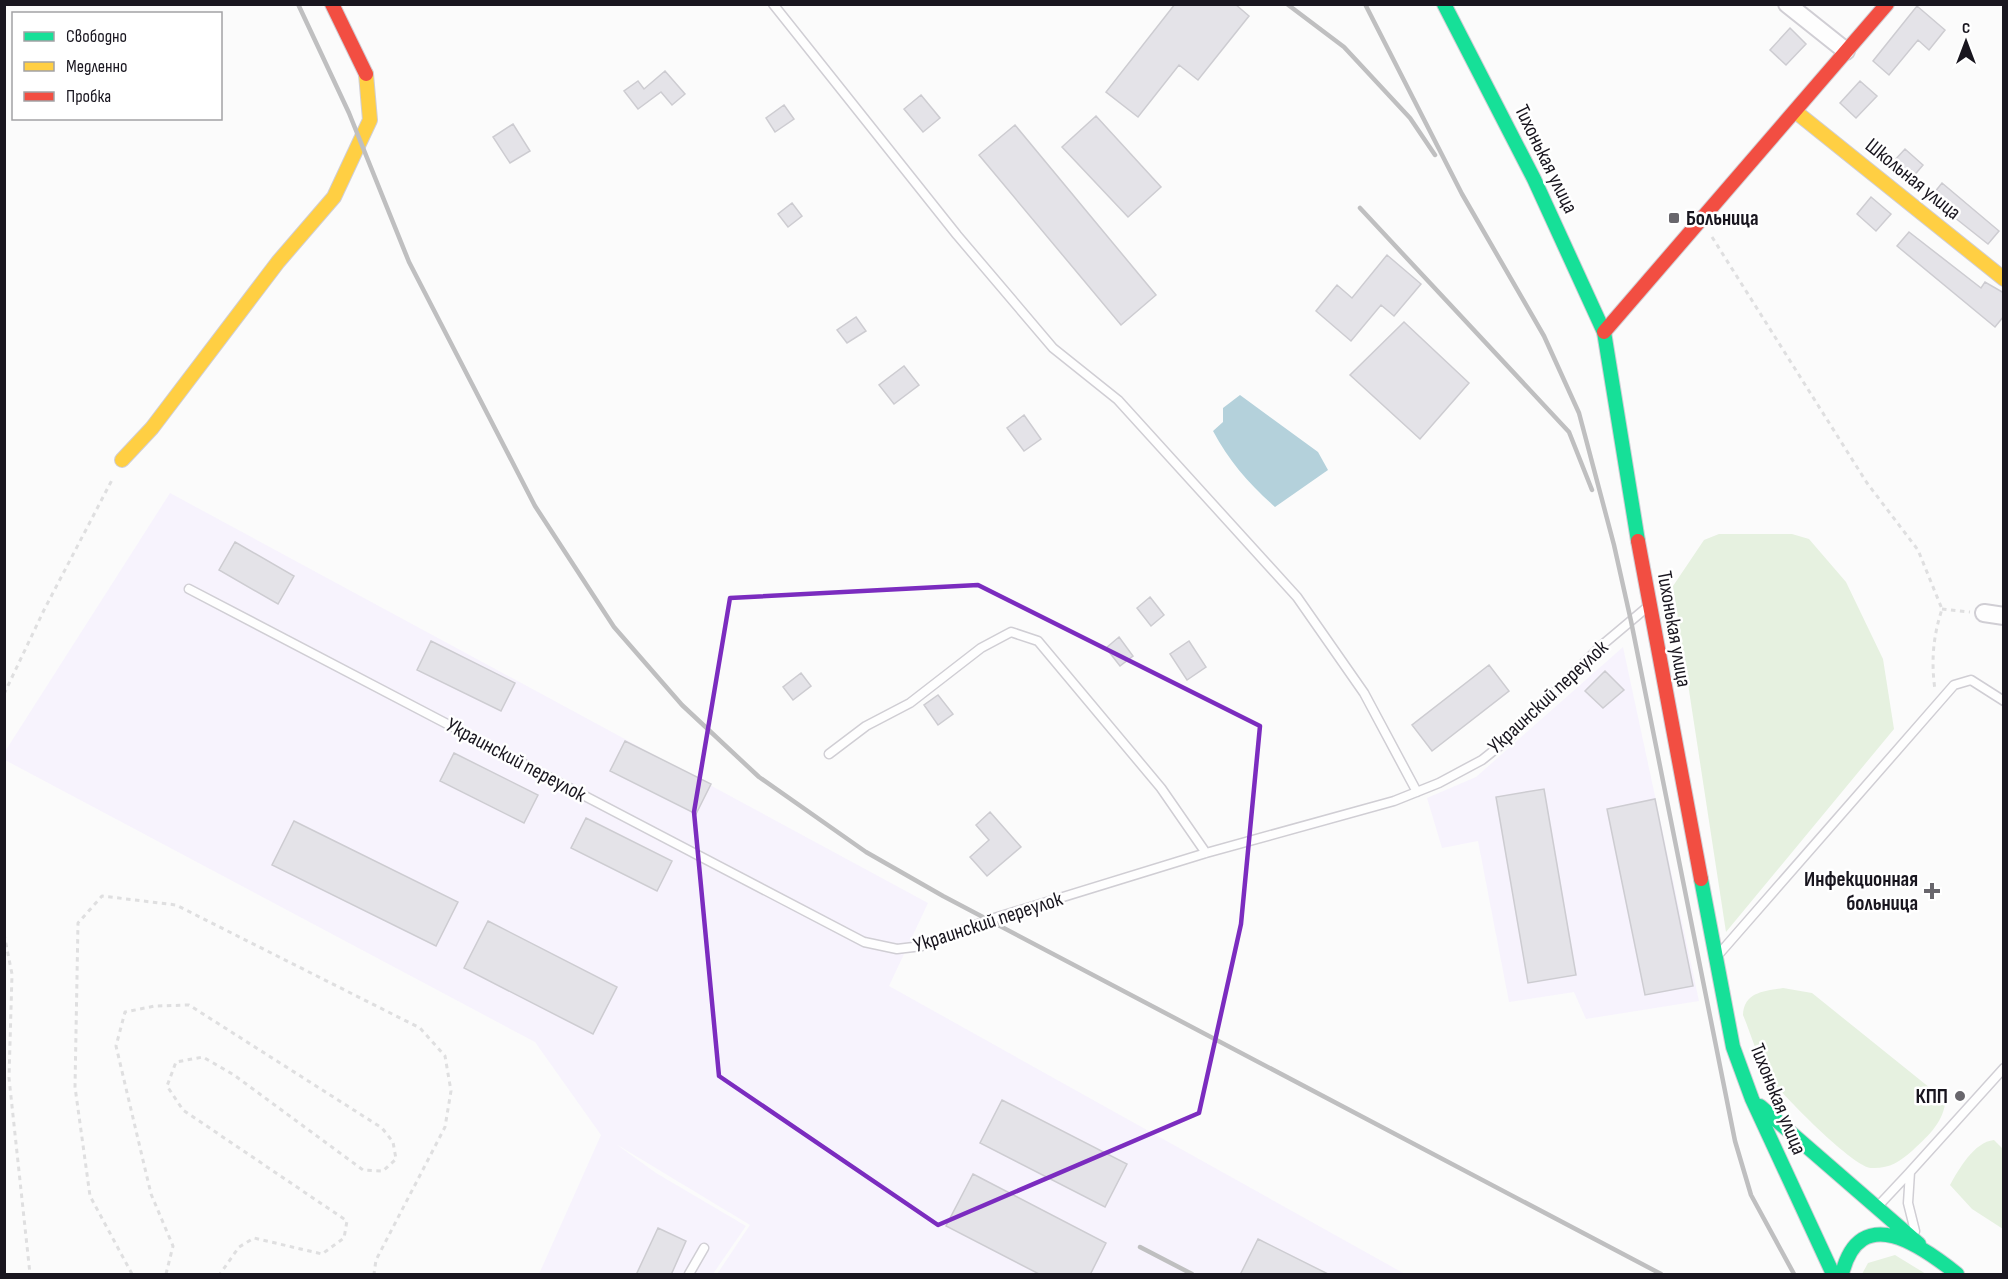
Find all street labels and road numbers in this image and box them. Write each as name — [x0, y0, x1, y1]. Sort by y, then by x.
street label: Тихонькая улица — [1509, 101, 1583, 217]
street label: Школьная улица — [1860, 133, 1966, 225]
street label: Тихонькая улица — [1651, 569, 1697, 689]
street label: Украинский переулок — [1483, 635, 1613, 759]
street label: Украинский переулок — [442, 713, 590, 807]
street label: Украинский переулок — [910, 886, 1066, 958]
street label: Тихонькая улица — [1744, 1040, 1812, 1158]

